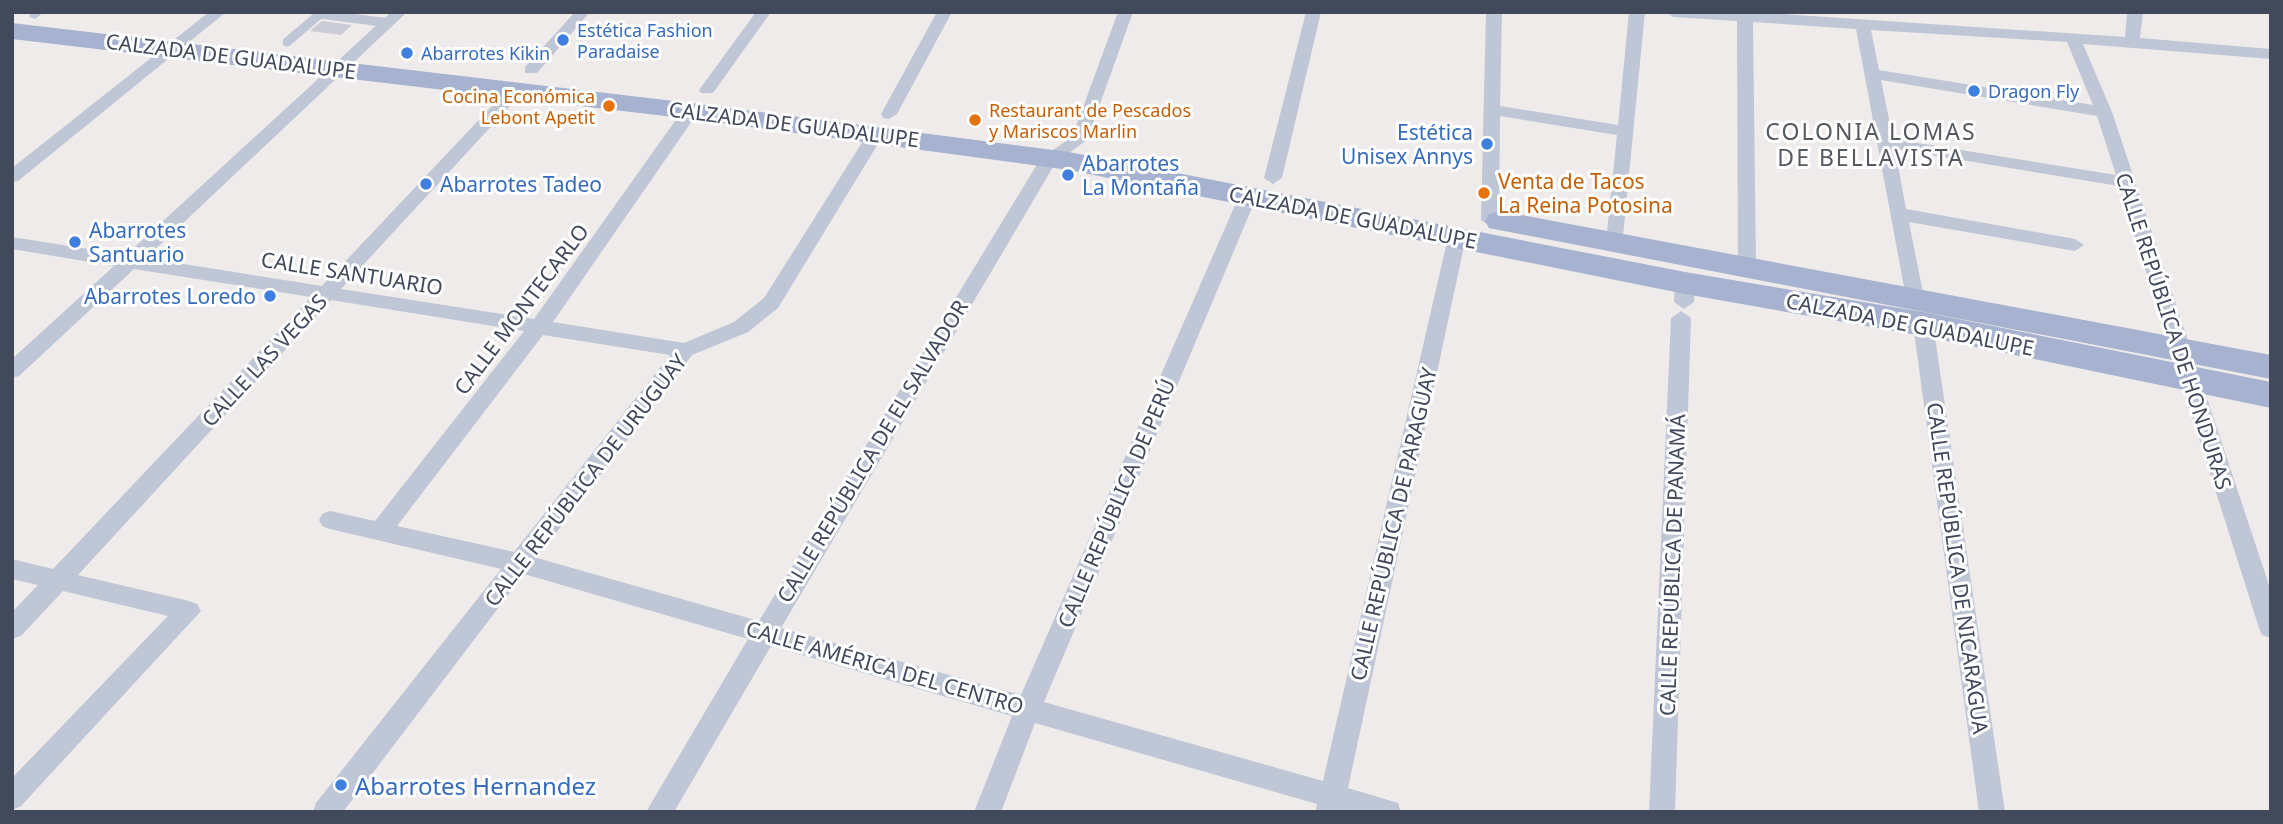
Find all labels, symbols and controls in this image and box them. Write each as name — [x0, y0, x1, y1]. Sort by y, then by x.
place label: Estética Fashion Paradaise — [577, 18, 713, 63]
street label: CALZADA DE GUADALUPE — [104, 27, 358, 85]
marker: Estética Fashion Paradaise — [555, 32, 571, 48]
place label: Abarrotes Kikin — [421, 41, 550, 65]
marker: Abarrotes Kikin — [399, 45, 415, 61]
place label: Dragon Fly — [1988, 79, 2080, 103]
marker: Dragon Fly — [1966, 83, 1982, 99]
place label: Cocina Económica Lebont Apetit — [442, 84, 595, 129]
street label: CALZADA DE GUADALUPE — [667, 95, 921, 153]
marker: Cocina Económica Lebont Apetit — [601, 98, 617, 114]
place label: Restaurant de Pescados y Mariscos Marlin — [989, 98, 1191, 143]
marker: Restaurant de Pescados y Mariscos Marlin — [967, 112, 983, 128]
district label: COLONIA LOMAS DE BELLAVISTA — [1765, 115, 1977, 173]
place label: Estética Unisex Annys — [1341, 118, 1473, 170]
marker: Estética Unisex Annys — [1479, 136, 1495, 152]
place label: Abarrotes La Montaña — [1082, 149, 1199, 201]
marker: Abarrotes La Montaña — [1060, 167, 1076, 183]
place label: Venta de Tacos La Reina Potosina — [1498, 167, 1673, 219]
street label: CALLE REPÚBLICA DE HONDURAS — [2109, 169, 2239, 493]
place label: Abarrotes Tadeo — [440, 170, 602, 198]
marker: Abarrotes Tadeo — [418, 176, 434, 192]
street label: CALZADA DE GUADALUPE — [1227, 179, 1479, 255]
marker: Venta de Tacos La Reina Potosina — [1476, 185, 1492, 201]
place label: Abarrotes Santuario — [89, 216, 186, 268]
street label: CALLE MONTECARLO — [447, 218, 595, 400]
marker: Abarrotes Santuario — [67, 234, 83, 250]
street label: CALLE SANTUARIO — [259, 245, 445, 301]
place label: Abarrotes Loredo — [84, 282, 256, 310]
street label: CALZADA DE GUADALUPE — [1784, 286, 2036, 362]
street label: CALLE LAS VEGAS — [195, 288, 333, 432]
marker: Abarrotes Loredo — [262, 288, 278, 304]
street label: CALLE REPÚBLICA DE EL SALVADOR — [770, 294, 974, 608]
street label: CALLE REPÚBLICA DE URUGUAY — [478, 348, 693, 612]
street label: CALLE REPÚBLICA DE PARAGUAY — [1343, 365, 1443, 683]
street label: CALLE REPÚBLICA DE PERÚ — [1051, 374, 1181, 632]
street label: CALLE REPÚBLICA DE NICARAGUA — [1921, 400, 1995, 736]
street label: CALLE REPÚBLICA DE PANAMÁ — [1653, 413, 1691, 716]
street label: CALLE AMÉRICA DEL CENTRO — [743, 614, 1027, 720]
place label: Abarrotes Hernandez — [355, 769, 596, 802]
marker: Abarrotes Hernandez — [333, 777, 349, 793]

